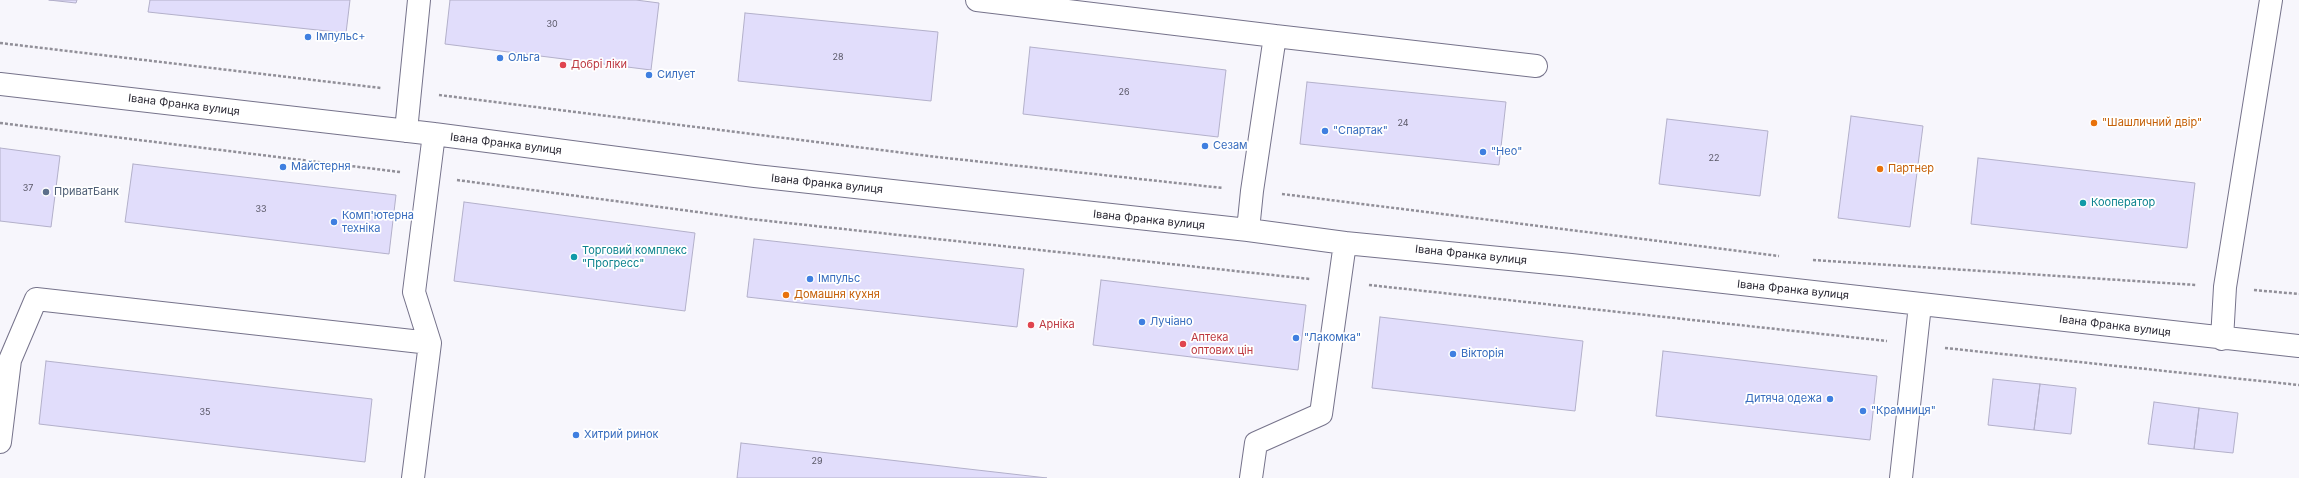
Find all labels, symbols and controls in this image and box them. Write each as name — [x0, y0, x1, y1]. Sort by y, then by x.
house number: 30 — [546, 19, 558, 29]
place label: Імпульс+ — [316, 30, 365, 44]
marker: Імпульс+ — [303, 32, 313, 42]
place label: Ольга — [508, 51, 540, 65]
house number: 28 — [832, 52, 844, 62]
marker: Ольга — [495, 53, 505, 63]
place label: Добрі ліки — [571, 58, 627, 72]
marker: Добрі ліки — [558, 60, 568, 70]
place label: Силует — [657, 68, 695, 82]
marker: Силует — [644, 70, 654, 80]
house number: 26 — [1118, 87, 1130, 97]
street label: Івана Франка вулиця — [127, 92, 241, 118]
place label: "Шашличний двір" — [2102, 116, 2202, 130]
house number: 24 — [1397, 118, 1409, 128]
marker: "Шашличний двір" — [2089, 118, 2099, 128]
place label: "Спартак" — [1333, 124, 1388, 138]
marker: "Спартак" — [1320, 126, 1330, 136]
street label: Івана Франка вулиця — [449, 131, 563, 157]
place label: Сезам — [1213, 139, 1248, 153]
marker: Сезам — [1200, 141, 1210, 151]
place label: "Нео" — [1491, 145, 1522, 159]
marker: "Нео" — [1478, 147, 1488, 157]
house number: 22 — [1709, 153, 1719, 163]
place label: Майстерня — [291, 160, 351, 174]
marker: Майстерня — [278, 162, 288, 172]
place label: Партнер — [1888, 162, 1934, 176]
marker: Партнер — [1875, 164, 1885, 174]
street label: Івана Франка вулиця — [770, 172, 884, 196]
house number: 37 — [23, 183, 33, 193]
place label: ПриватБанк — [54, 185, 119, 199]
marker: ПриватБанк — [41, 187, 51, 197]
place label: Кооператор — [2091, 196, 2155, 210]
marker: Кооператор — [2078, 198, 2088, 208]
house number: 33 — [255, 204, 267, 214]
street label: Івана Франка вулиця — [1092, 208, 1206, 232]
place label: Комп'ютерна техніка — [342, 209, 414, 235]
marker: Комп'ютерна техніка — [329, 217, 339, 227]
street label: Івана Франка вулиця — [1414, 243, 1528, 267]
place label: Торговий комплекс "Прогресс" — [582, 244, 687, 270]
marker: Торговий комплекс "Прогресс" — [569, 252, 579, 262]
place label: Імпульс — [818, 272, 860, 286]
marker: Імпульс — [805, 274, 815, 284]
street label: Івана Франка вулиця — [1736, 278, 1850, 302]
place label: Домашня кухня — [794, 288, 880, 302]
marker: Домашня кухня — [781, 290, 791, 300]
street label: Івана Франка вулиця — [2058, 313, 2172, 339]
place label: Лучіано — [1150, 315, 1193, 329]
marker: Лучіано — [1137, 317, 1147, 327]
place label: Арніка — [1039, 318, 1075, 332]
marker: Арніка — [1026, 320, 1036, 330]
place label: Аптека оптових цін — [1191, 331, 1253, 357]
place label: "Лакомка" — [1304, 331, 1361, 345]
marker: "Лакомка" — [1291, 333, 1301, 343]
marker: Аптека оптових цін — [1178, 339, 1188, 349]
place label: Вікторія — [1461, 347, 1504, 361]
marker: Вікторія — [1448, 349, 1458, 359]
place label: Дитяча одежа — [1745, 392, 1822, 406]
marker: Дитяча одежа — [1825, 394, 1835, 404]
place label: "Крамниця" — [1871, 404, 1936, 418]
marker: "Крамниця" — [1858, 406, 1868, 416]
house number: 35 — [199, 407, 211, 417]
place label: Хитрий ринок — [584, 428, 658, 442]
marker: Хитрий ринок — [571, 430, 581, 440]
house number: 29 — [811, 456, 823, 466]

